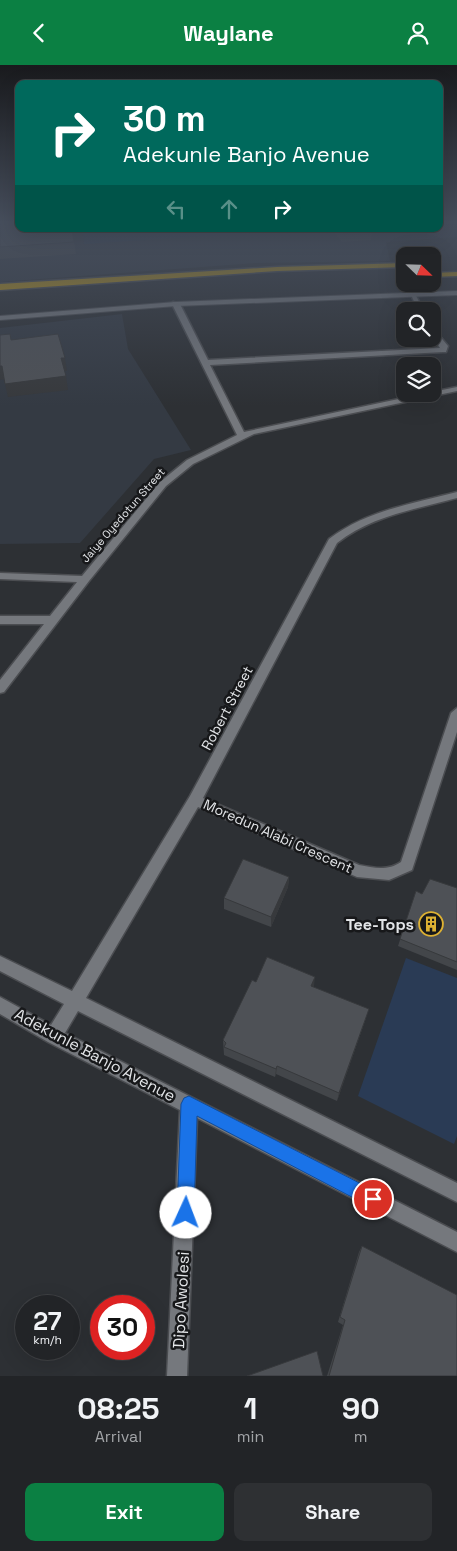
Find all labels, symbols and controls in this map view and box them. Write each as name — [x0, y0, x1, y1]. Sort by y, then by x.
icon: back — [25, 19, 53, 47]
text: Waylane — [183, 19, 274, 47]
icon: person — [404, 19, 432, 47]
text: 30 m — [123, 97, 206, 141]
icon: right — [40, 100, 105, 165]
text: Adekunle Banjo Avenue — [123, 140, 370, 168]
icon: left — [162, 195, 190, 223]
icon: ahead — [215, 195, 243, 223]
icon: right — [268, 195, 296, 223]
north arrow — [396, 247, 441, 293]
map controls — [396, 247, 441, 402]
button: search — [396, 302, 441, 347]
button: layers — [396, 357, 441, 402]
street label: Jaiye Oyedotun Street — [78, 465, 168, 565]
street label: Robert Street — [197, 663, 257, 753]
street label: Moredun Alabi Crescent — [201, 795, 355, 877]
building icon: Tee-Tops — [418, 911, 444, 937]
place label: Tee-Tops — [346, 914, 414, 935]
street label: Adekunle Banjo Avenue — [11, 1004, 179, 1106]
pin — [352, 1178, 394, 1220]
icon: arrive — [359, 1185, 387, 1213]
position arrow — [159, 1186, 211, 1238]
street label: Dipo Awolesi — [168, 1251, 194, 1349]
speed limit sign: 30 — [90, 1295, 155, 1360]
text: 27 — [33, 1305, 62, 1337]
text: km/h — [33, 1332, 62, 1348]
text: 08:25 — [77, 1389, 160, 1428]
text: 1 — [244, 1389, 257, 1428]
text: 90 — [342, 1389, 380, 1428]
text: Arrival — [95, 1426, 142, 1447]
text: min — [237, 1426, 264, 1447]
text: m — [354, 1426, 368, 1447]
button: Exit — [25, 1483, 224, 1541]
button: Share — [234, 1483, 432, 1541]

